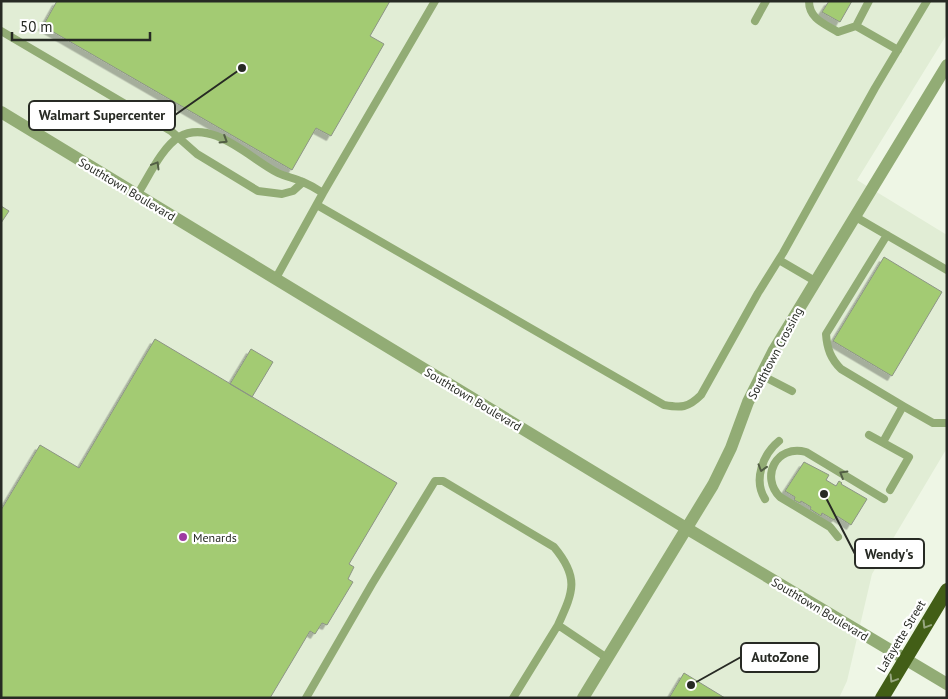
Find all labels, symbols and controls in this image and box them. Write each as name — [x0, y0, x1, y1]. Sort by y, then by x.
scale bar — [12, 10, 150, 42]
text: 50 m — [20, 17, 53, 36]
callout: Walmart Supercenter — [29, 101, 175, 130]
text: Walmart Supercenter — [39, 106, 165, 124]
one-way arrow — [218, 133, 227, 143]
street label: Southtown Boulevard — [76, 154, 178, 224]
one-way arrow — [150, 161, 160, 170]
street label: Southtown Crossing — [744, 304, 806, 402]
street label: Southtown Boulevard — [422, 364, 524, 434]
one-way arrow — [758, 463, 768, 471]
one-way arrow — [839, 471, 848, 481]
place label: Menards — [193, 530, 237, 545]
marker: Menards — [177, 531, 189, 543]
callout: Wendy's — [855, 539, 924, 568]
text: Wendy's — [865, 545, 913, 563]
street label: Southtown Boulevard — [769, 574, 871, 644]
street label: Lafayette Street — [874, 597, 928, 675]
one-way arrow — [922, 619, 932, 628]
callout: AutoZone — [741, 643, 819, 672]
text: AutoZone — [751, 648, 809, 666]
one-way arrow — [890, 673, 900, 682]

